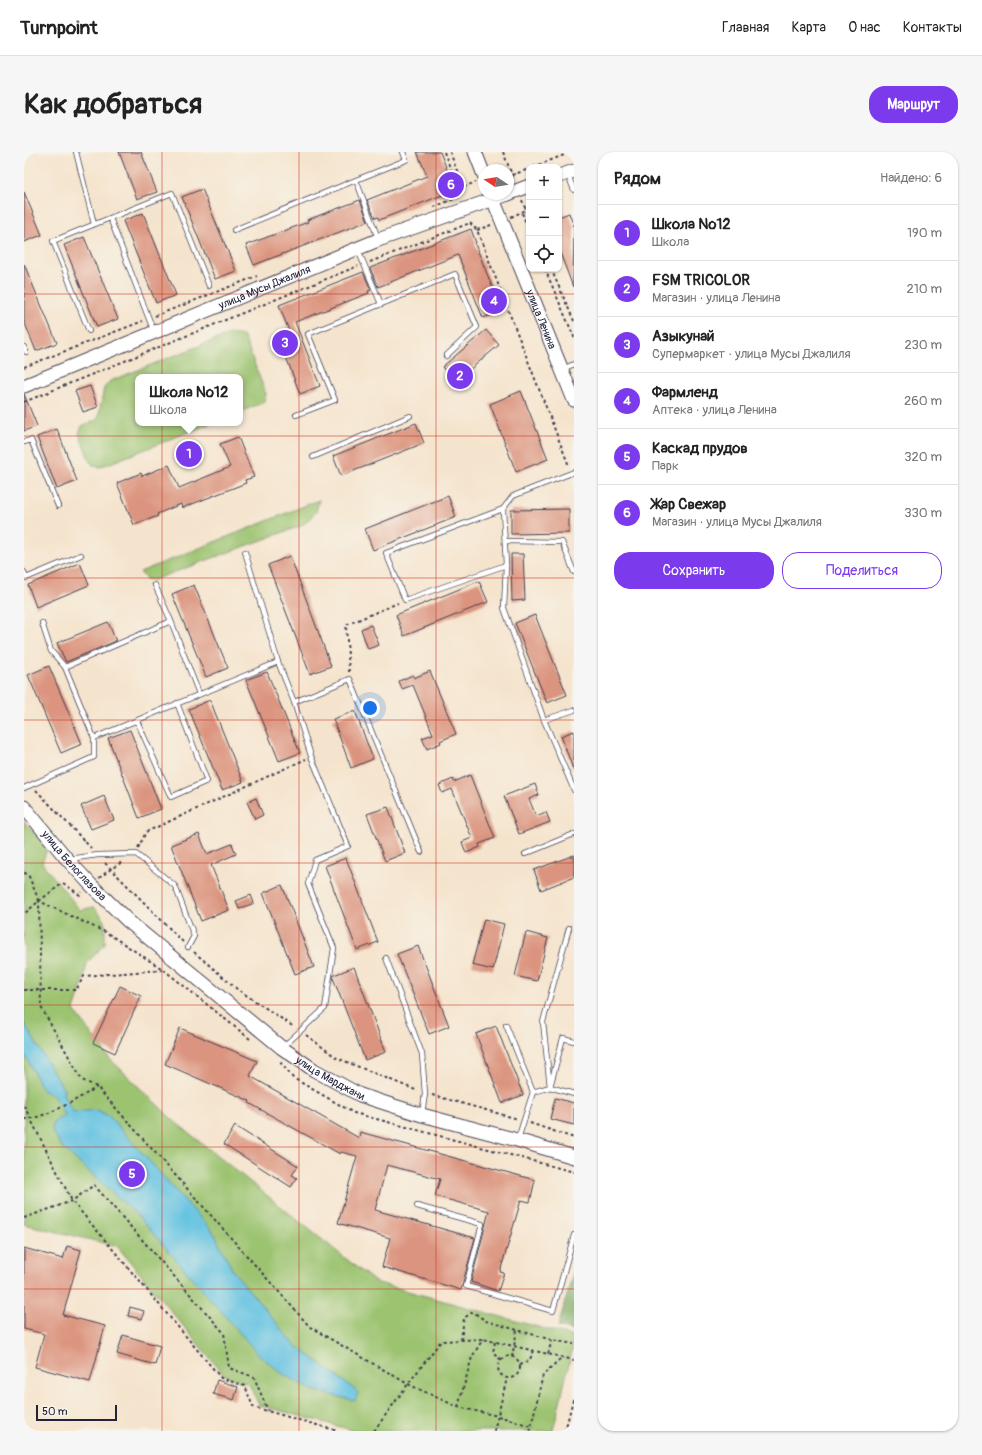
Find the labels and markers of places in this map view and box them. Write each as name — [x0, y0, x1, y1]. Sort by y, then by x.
pin: 6 — [438, 170, 464, 200]
pin: 4 — [481, 286, 507, 316]
pin: 3 — [272, 328, 298, 358]
pin: 2 — [447, 361, 473, 391]
pin: 1 — [176, 439, 202, 469]
pin: 5 — [119, 1159, 145, 1189]

